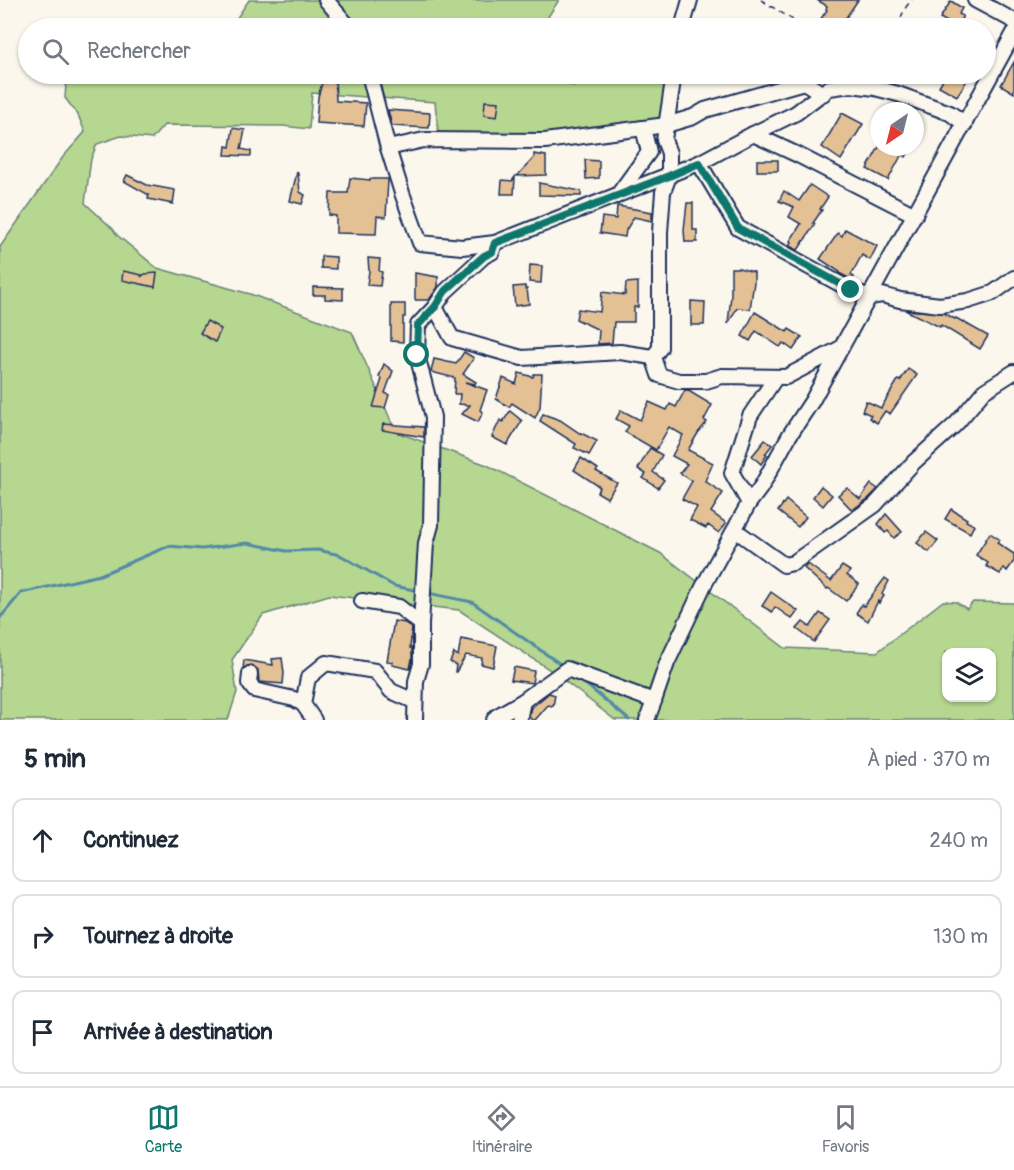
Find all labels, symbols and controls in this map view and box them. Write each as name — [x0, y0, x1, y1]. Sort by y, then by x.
search box — [18, 18, 996, 84]
icon: search — [39, 35, 72, 68]
text: Rechercher — [87, 37, 191, 65]
north arrow — [870, 102, 924, 156]
route end — [837, 276, 863, 302]
route start — [403, 341, 429, 367]
map controls — [942, 648, 996, 702]
button: layers — [942, 648, 996, 702]
text: 5 min — [24, 743, 86, 775]
text: À pied · 370 m — [867, 747, 990, 772]
icon: ahead — [26, 824, 59, 857]
text: Continuez — [83, 826, 179, 854]
text: 240 m — [929, 828, 988, 853]
icon: right — [26, 920, 59, 953]
text: Tournez à droite — [83, 922, 233, 950]
text: 130 m — [933, 924, 988, 949]
icon: arrive — [26, 1016, 59, 1049]
text: Arrivée à destination — [83, 1018, 273, 1046]
tab: Carte — [145, 1101, 182, 1157]
tab: Itinéraire — [472, 1101, 532, 1157]
tab: Favoris — [822, 1101, 869, 1157]

